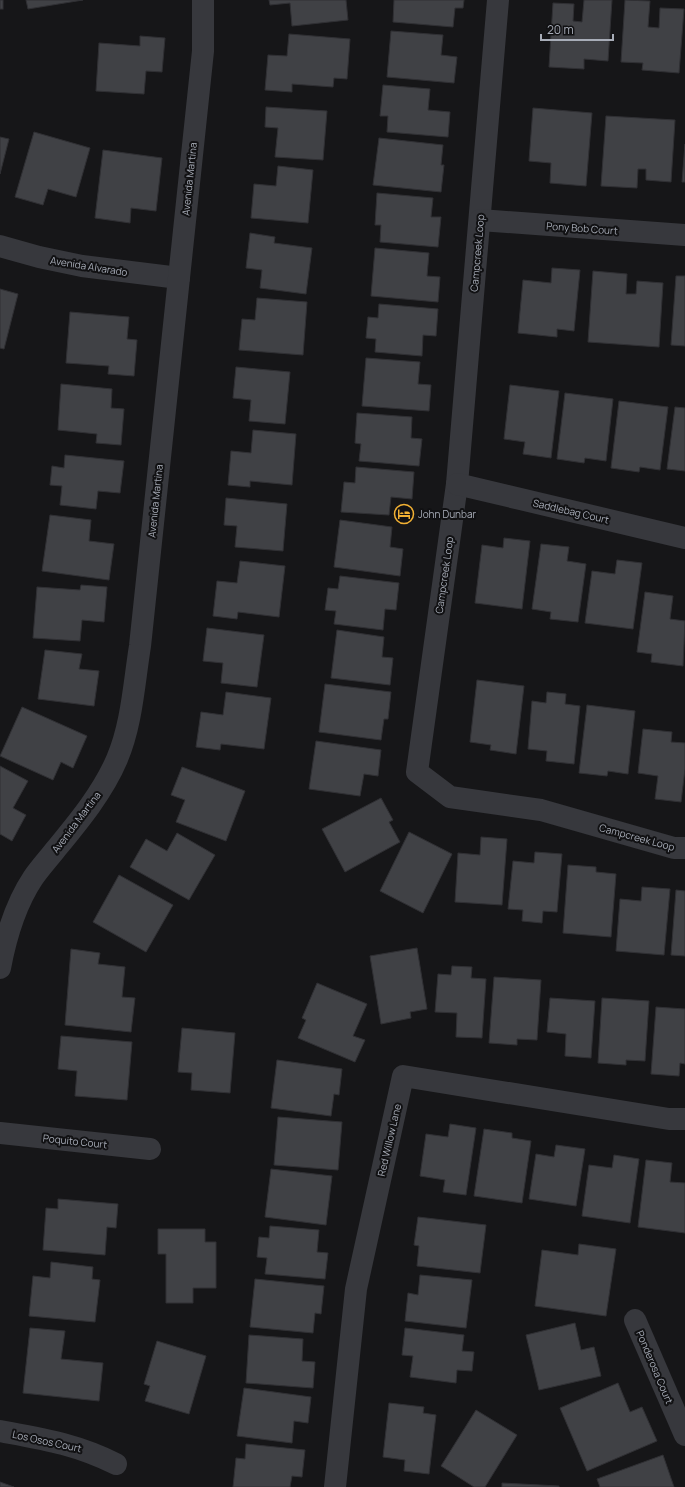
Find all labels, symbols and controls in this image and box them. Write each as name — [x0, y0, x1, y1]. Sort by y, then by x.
scale bar — [541, 16, 613, 42]
text: 20 m — [547, 21, 574, 38]
street label: Avenida Martina — [178, 142, 200, 216]
street label: Campcreek Loop — [467, 214, 487, 292]
street label: Pony Bob Court — [546, 219, 618, 237]
street label: Avenida Alvarado — [49, 253, 129, 279]
street label: Avenida Martina — [144, 464, 166, 538]
street label: Saddlebag Court — [532, 495, 610, 527]
hotel icon: John Dunbar — [393, 503, 415, 525]
place label: John Dunbar — [418, 507, 477, 521]
street label: Campcreek Loop — [432, 536, 456, 614]
street label: Avenida Martina — [48, 788, 104, 856]
street label: Campcreek Loop — [598, 820, 676, 854]
street label: Red Willow Lane — [374, 1102, 404, 1178]
street label: Poquito Court — [42, 1131, 108, 1151]
street label: Ponderosa Court — [633, 1328, 677, 1406]
street label: Los Osos Court — [11, 1427, 83, 1455]

